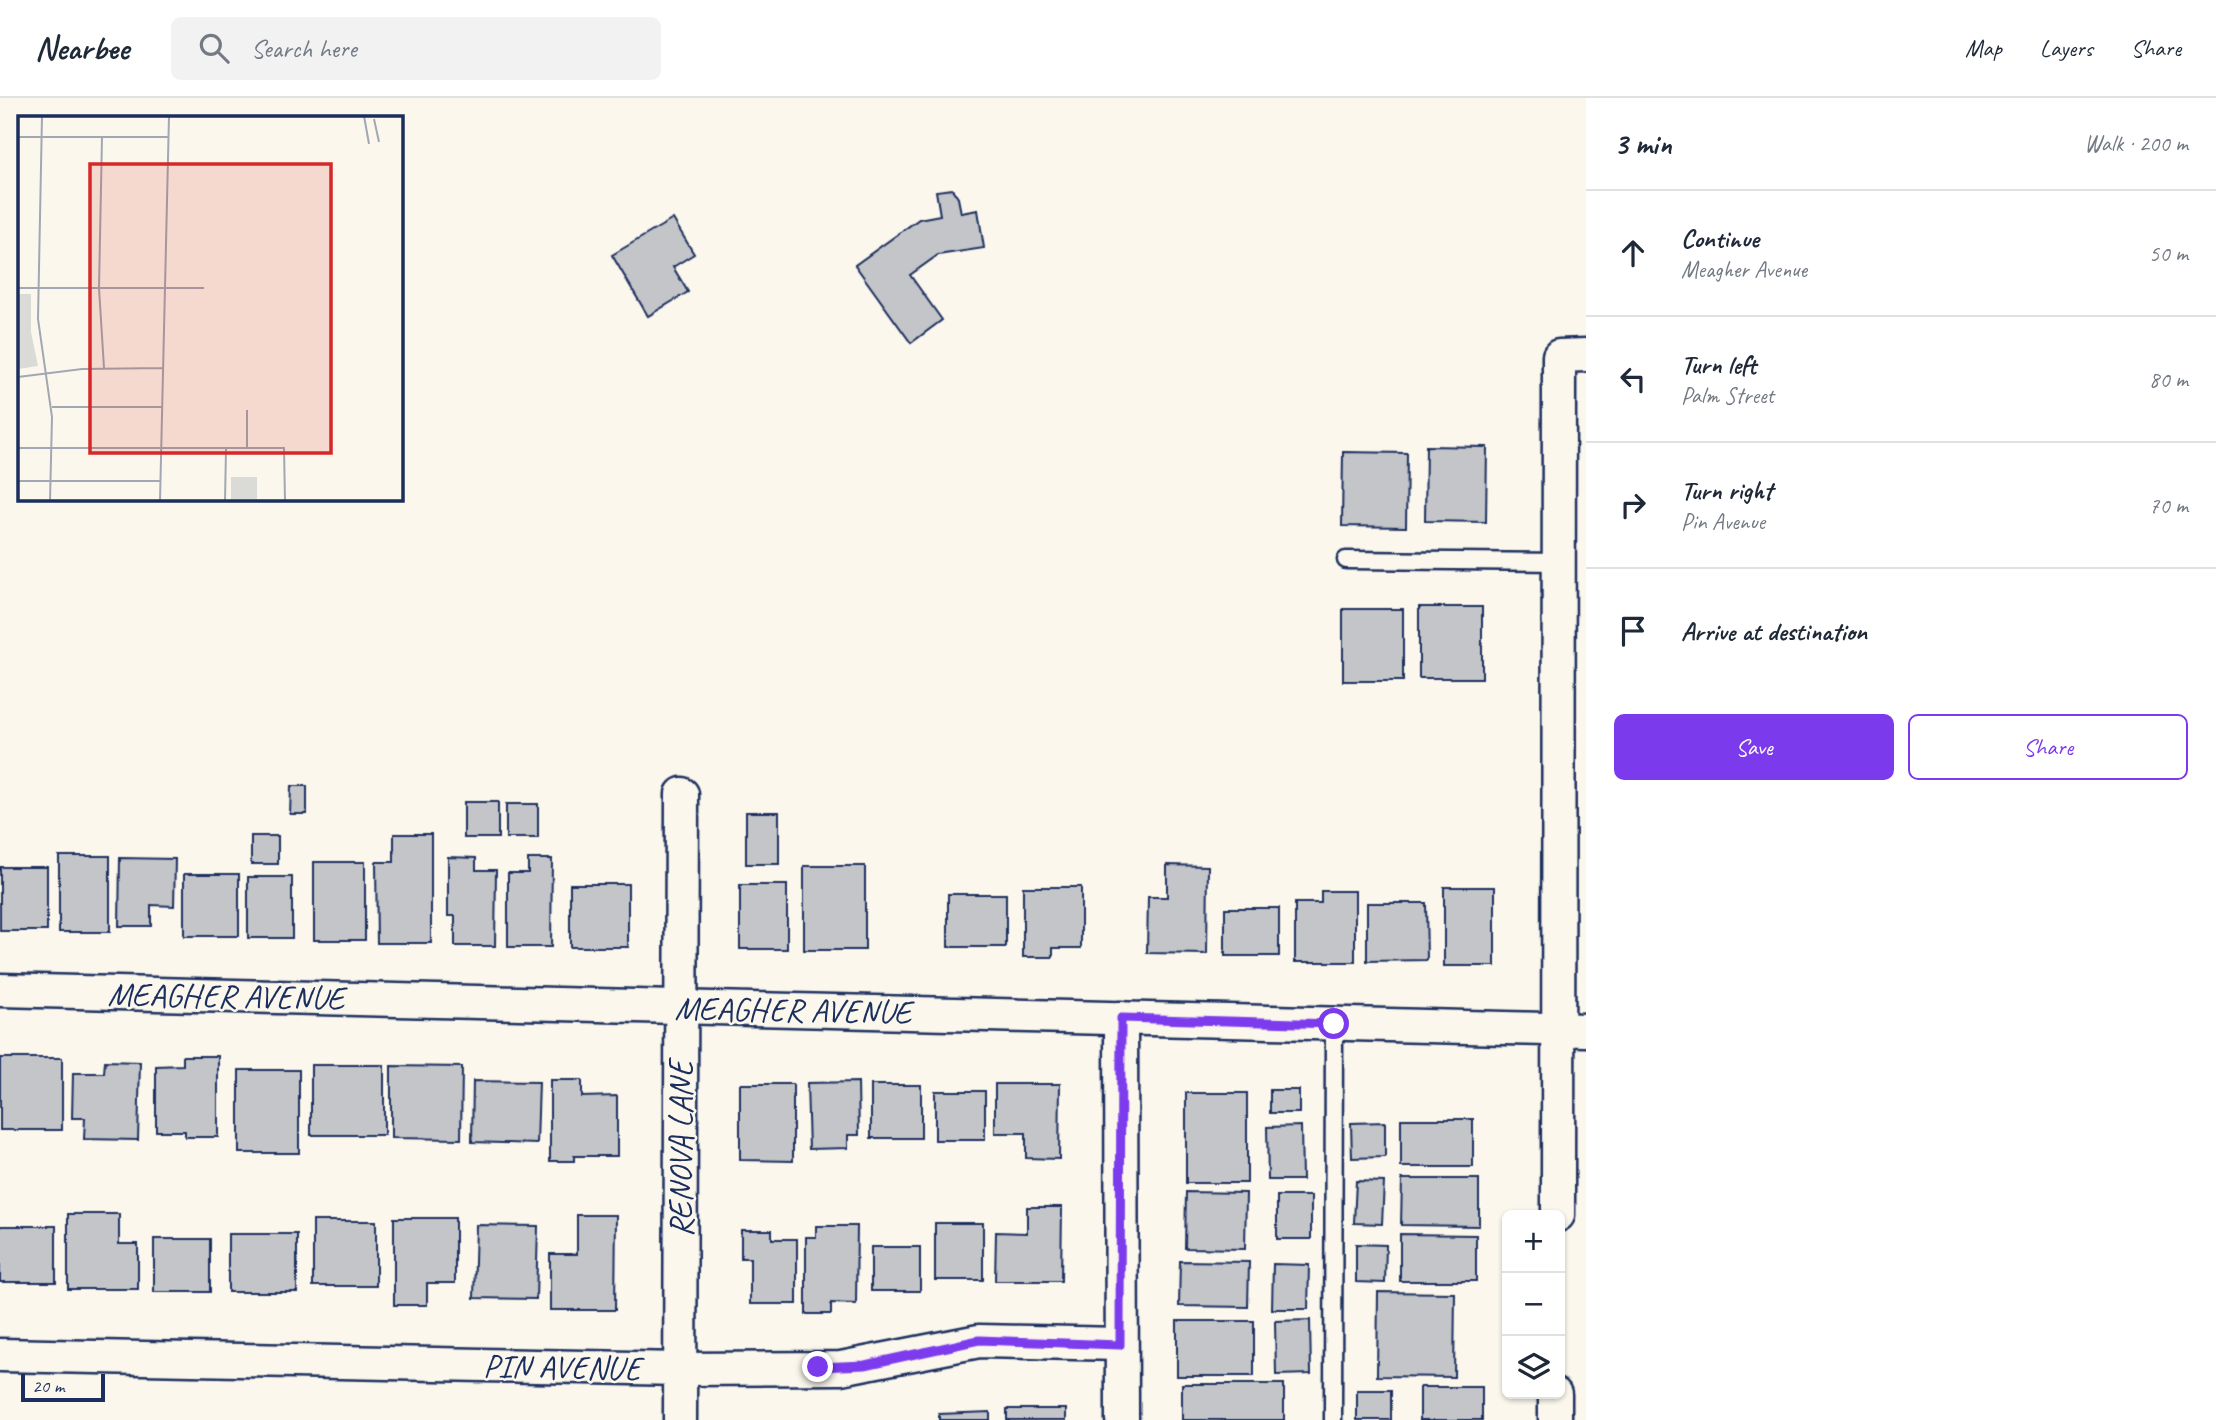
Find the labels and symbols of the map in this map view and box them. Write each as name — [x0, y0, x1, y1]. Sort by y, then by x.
inset map — [18, 116, 402, 500]
street label: MEAGHER AVENUE — [107, 973, 349, 1019]
street label: MEAGHER AVENUE — [674, 987, 916, 1033]
route start — [1318, 1008, 1349, 1039]
street label: RENOVA LANE — [660, 1057, 702, 1237]
street label: PIN AVENUE — [483, 1345, 645, 1389]
route end — [802, 1351, 833, 1382]
scale bar — [21, 1371, 105, 1403]

